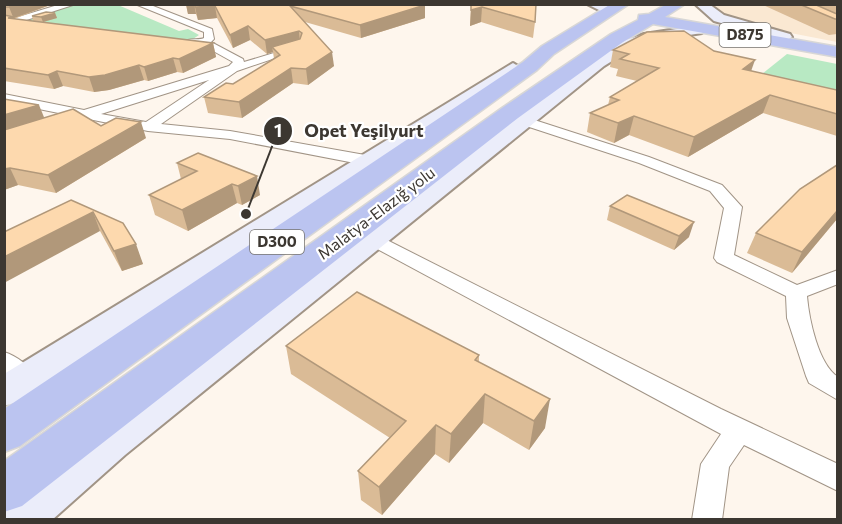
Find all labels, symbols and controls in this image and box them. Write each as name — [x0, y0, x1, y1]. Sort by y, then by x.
road number: D875 — [720, 23, 771, 47]
callout: Opet Yeşilyurt — [263, 113, 436, 149]
text: 1 — [274, 119, 282, 141]
text: Opet Yeşilyurt — [304, 119, 424, 141]
street label: Malatya-Elazığ yolu — [313, 162, 438, 263]
road number: D300 — [250, 230, 304, 254]

